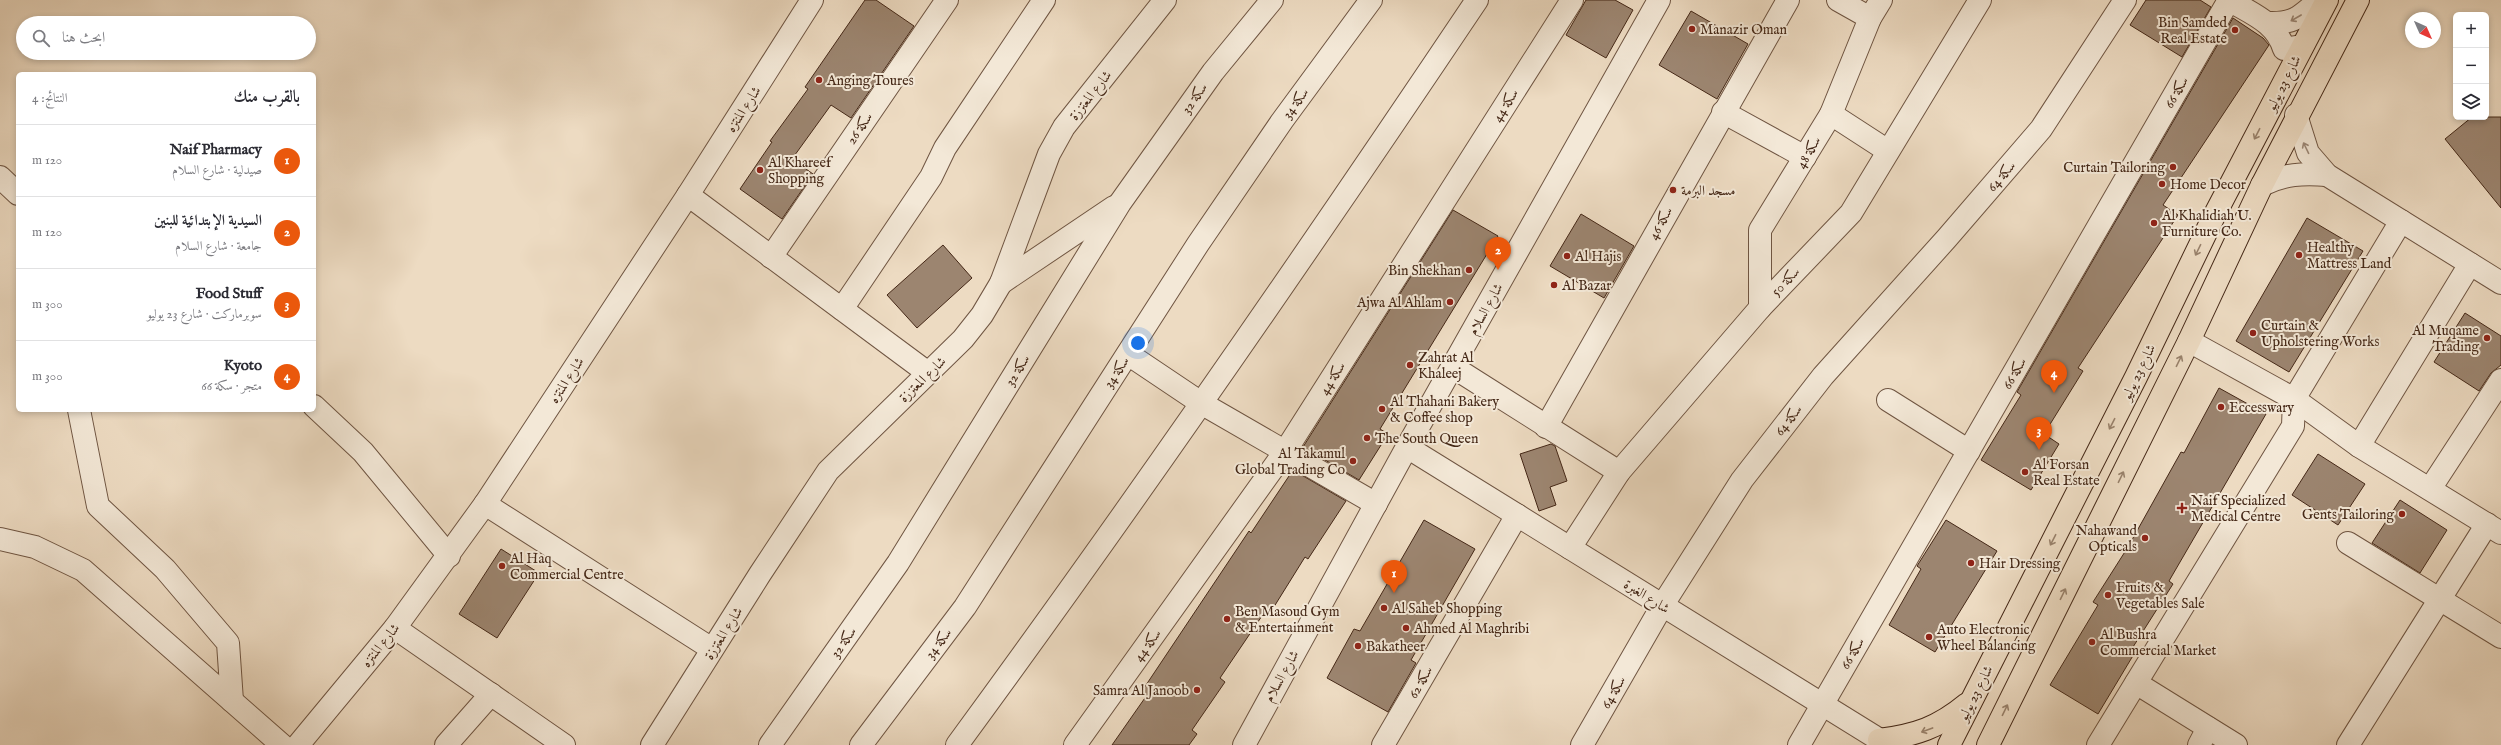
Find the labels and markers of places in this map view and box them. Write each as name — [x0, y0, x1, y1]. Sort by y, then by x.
place label: Bin Samded Real Estate — [2158, 14, 2228, 48]
place label: Manazir Oman — [1700, 21, 1788, 39]
marker: Manazir Oman — [1687, 24, 1697, 34]
marker: Bin Samded Real Estate — [2230, 25, 2240, 35]
place label: Anging Toures — [826, 72, 914, 90]
marker: Anging Toures — [814, 75, 824, 85]
place label: Al Khareef Shopping — [767, 154, 834, 188]
place label: Curtain Tailoring — [2063, 159, 2165, 177]
marker: Curtain Tailoring — [2168, 162, 2178, 172]
marker: Al Khareef Shopping — [755, 165, 765, 175]
place label: Home Decor — [2170, 176, 2246, 194]
marker: Home Decor — [2157, 179, 2167, 189]
place label: مسجد البرمة — [1681, 182, 1735, 200]
marker: مسجد البرمة — [1668, 185, 1678, 195]
place label: Al Khalidiah U. Furniture Co. — [2161, 207, 2252, 241]
marker: Al Khalidiah U. Furniture Co. — [2149, 218, 2159, 228]
pin: 2 — [1485, 237, 1511, 270]
place label: Healthy Mattress Land — [2307, 239, 2392, 273]
place label: Al Hajis — [1574, 248, 1621, 266]
marker: Healthy Mattress Land — [2294, 250, 2304, 260]
marker: Al Hajis — [1562, 251, 1572, 261]
place label: Bin Shekhan — [1388, 262, 1462, 280]
marker: Bin Shekhan — [1464, 265, 1474, 275]
place label: Al Bazar — [1561, 277, 1611, 295]
marker: Al Bazar — [1549, 280, 1559, 290]
place label: Ajwa Al Ahlam — [1356, 294, 1442, 312]
marker: Ajwa Al Ahlam — [1445, 297, 1455, 307]
place label: Curtain & Upholstering Works — [2261, 317, 2380, 351]
place label: Al Muqame Trading — [2411, 322, 2480, 356]
marker: Curtain & Upholstering Works — [2248, 328, 2258, 338]
marker: Al Muqame Trading — [2482, 333, 2492, 343]
place label: Zahrat Al Khaleej — [1418, 349, 1474, 383]
marker: Zahrat Al Khaleej — [1405, 360, 1415, 370]
pin: 4 — [2041, 360, 2067, 393]
place label: Al Thahani Bakery & Coffee shop — [1389, 393, 1499, 427]
place label: Eccesswary — [2229, 399, 2294, 417]
marker: Eccesswary — [2216, 402, 2226, 412]
marker: Al Thahani Bakery & Coffee shop — [1377, 404, 1387, 414]
pin: 3 — [2026, 417, 2052, 450]
place label: The South Queen — [1375, 430, 1479, 448]
marker: The South Queen — [1362, 433, 1372, 443]
place label: Al Takamul Global Trading Co — [1235, 445, 1345, 479]
marker: Al Takamul Global Trading Co — [1348, 456, 1358, 466]
place label: Al Forsan Real Estate — [2032, 456, 2100, 490]
marker: Al Forsan Real Estate — [2020, 467, 2030, 477]
place label: Naif Specialized Medical Centre — [2191, 492, 2286, 526]
marker: Naif Specialized Medical Centre — [2176, 502, 2188, 514]
place label: Gents Tailoring — [2302, 506, 2394, 524]
marker: Gents Tailoring — [2397, 509, 2407, 519]
place label: Nahawand Opticals — [2076, 522, 2138, 556]
marker: Nahawand Opticals — [2140, 533, 2150, 543]
place label: Al Haq Commercial Centre — [509, 550, 624, 584]
place label: Hair Dressing — [1979, 555, 2061, 573]
marker: Hair Dressing — [1966, 558, 1976, 568]
pin: 1 — [1381, 560, 1407, 593]
marker: Al Haq Commercial Centre — [497, 561, 507, 571]
place label: Fruits & Vegetables Sale — [2115, 579, 2205, 613]
marker: Fruits & Vegetables Sale — [2103, 590, 2113, 600]
place label: Al Saheb Shopping — [1391, 600, 1502, 618]
place label: Ben Masoud Gym & Entertainment — [1235, 603, 1340, 637]
marker: Al Saheb Shopping — [1379, 603, 1389, 613]
marker: Ben Masoud Gym & Entertainment — [1222, 614, 1232, 624]
place label: Ahmed Al Maghribi — [1413, 620, 1529, 638]
place label: Auto Electronic Wheel Balancing — [1936, 621, 2036, 655]
marker: Ahmed Al Maghribi — [1401, 623, 1411, 633]
place label: Al Bushra Commercial Market — [2099, 626, 2217, 660]
marker: Auto Electronic Wheel Balancing — [1924, 632, 1934, 642]
marker: Al Bushra Commercial Market — [2087, 637, 2097, 647]
place label: Bakatheer — [1366, 638, 1425, 656]
marker: Bakatheer — [1353, 641, 1363, 651]
place label: Samra Al Janoob — [1093, 682, 1189, 700]
marker: Samra Al Janoob — [1192, 685, 1202, 695]

